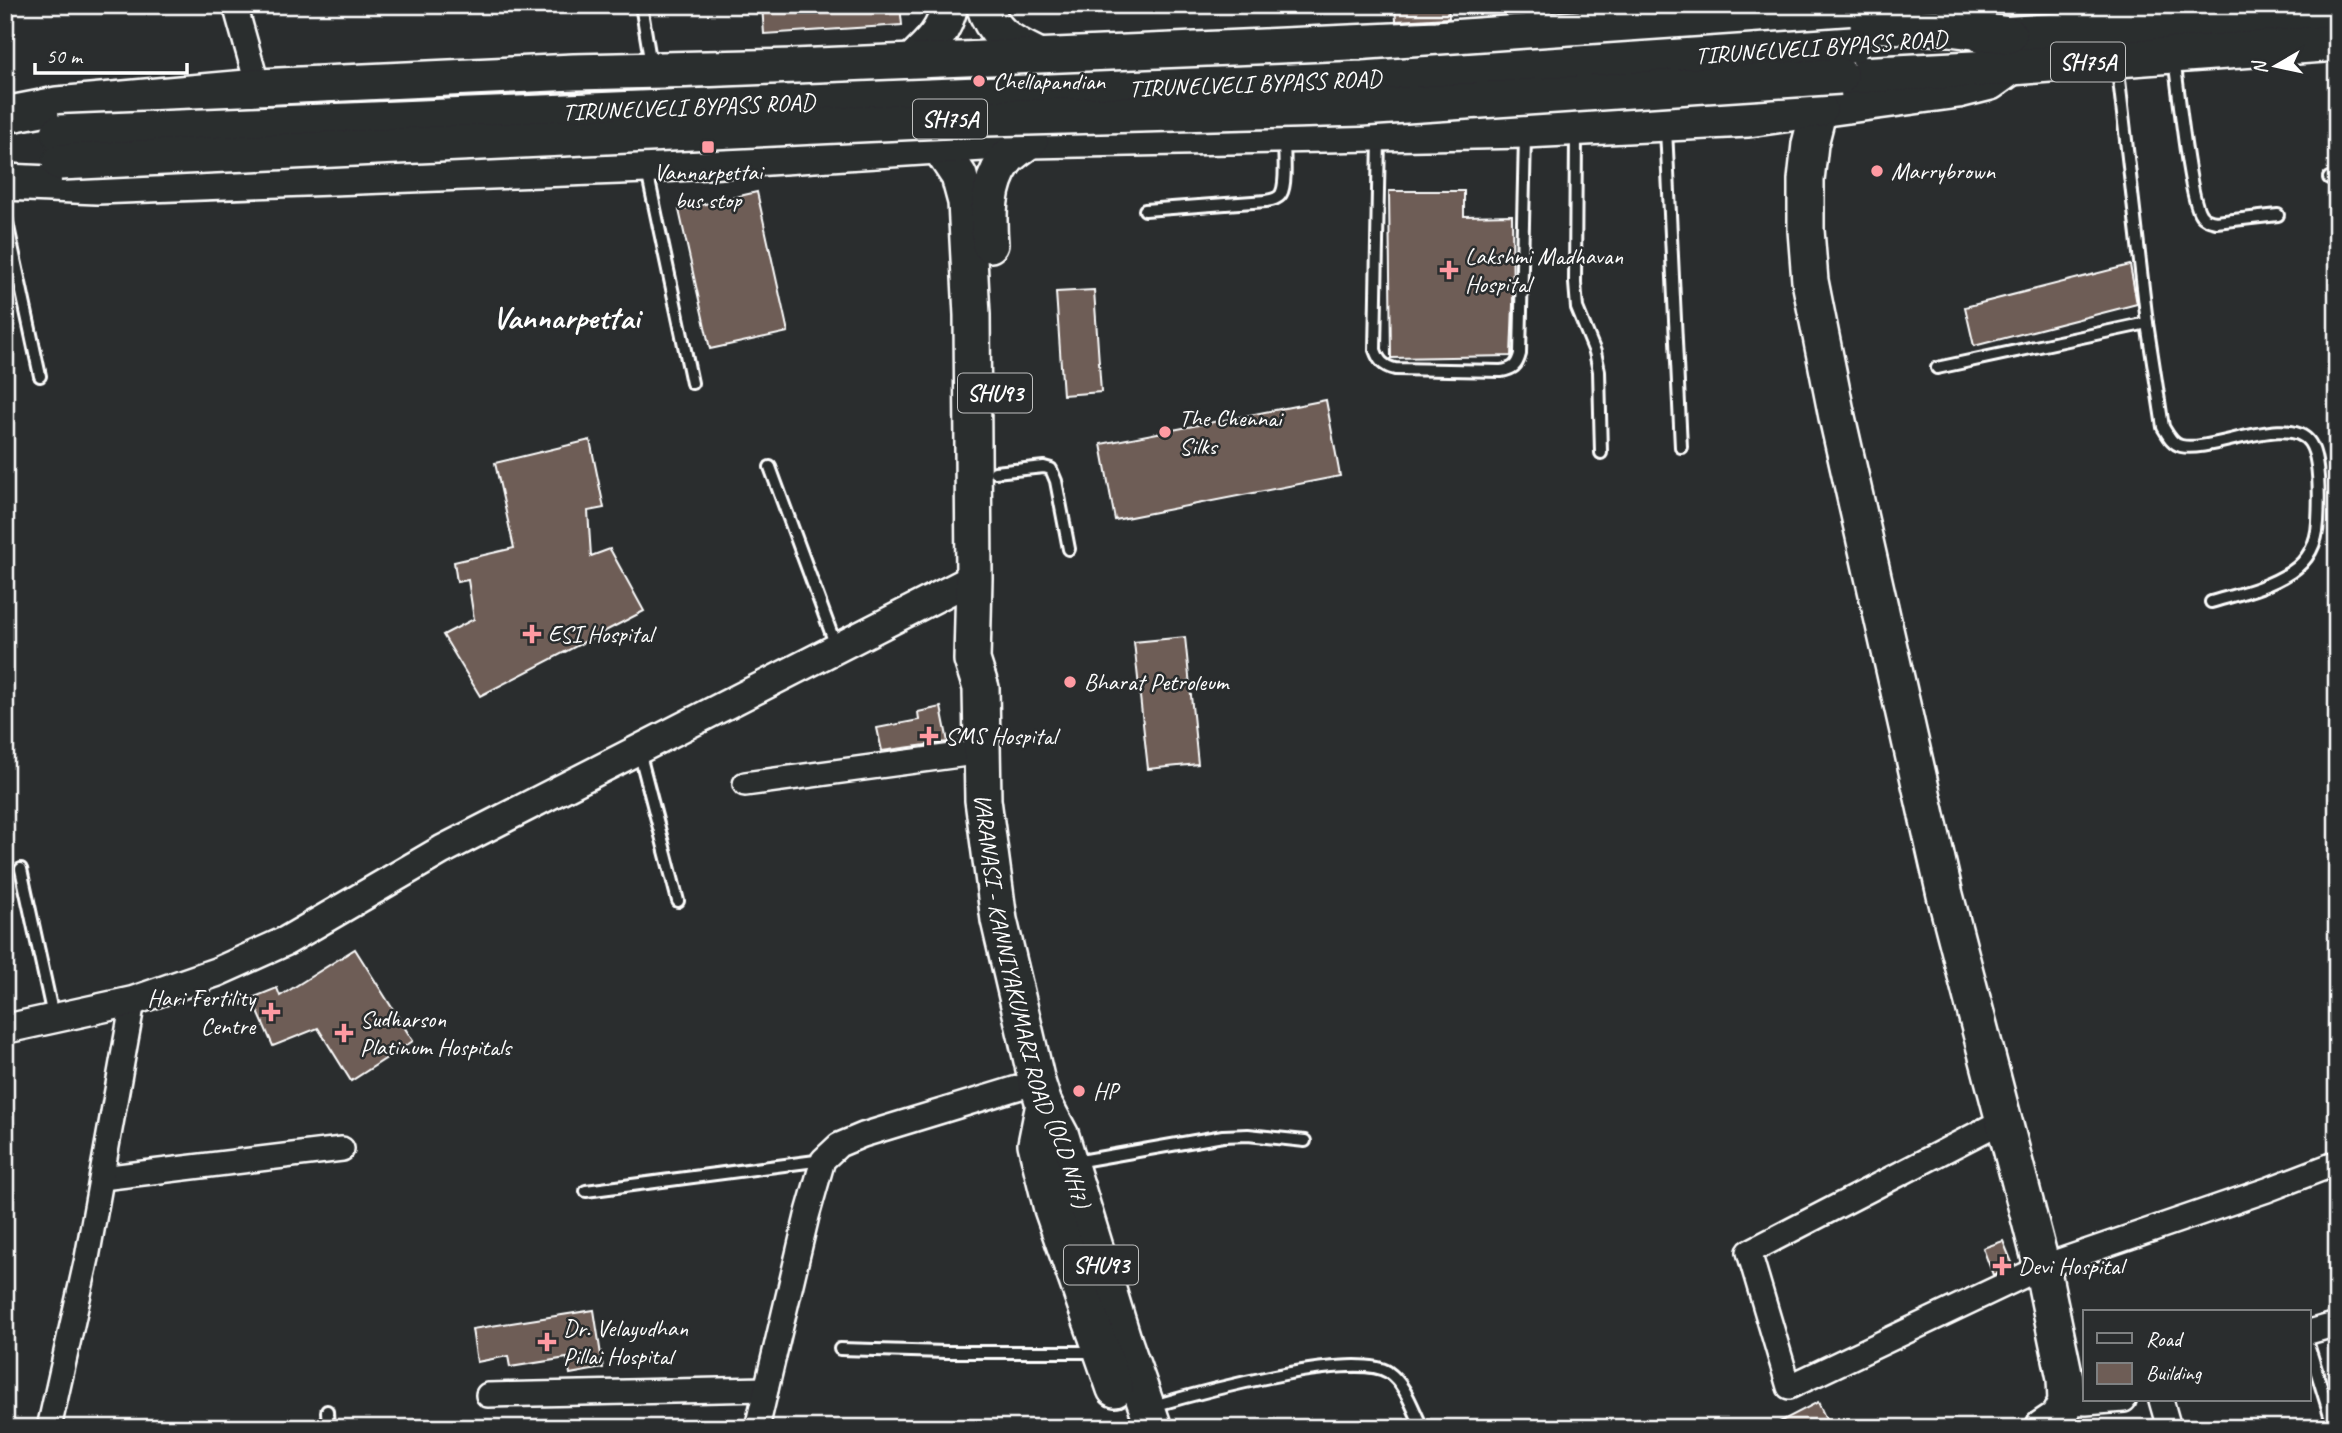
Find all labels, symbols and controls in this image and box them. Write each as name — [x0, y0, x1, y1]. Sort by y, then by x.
street label: TIRUNELVELI BYPASS ROAD — [1694, 23, 1950, 71]
scale bar — [35, 32, 187, 76]
north arrow — [2240, 32, 2310, 102]
text: 50 m — [46, 43, 84, 69]
road number: SH75A — [2051, 43, 2125, 82]
text: N — [2247, 58, 2273, 76]
street label: TIRUNELVELI BYPASS ROAD — [1128, 63, 1384, 104]
place label: Chellapandian — [993, 66, 1106, 96]
marker: Chellapandian — [971, 73, 987, 89]
street label: TIRUNELVELI BYPASS ROAD — [562, 87, 817, 127]
road number: SH75A — [913, 100, 987, 138]
marker: Vannarpettai bus stop — [700, 139, 716, 155]
place label: Marrybrown — [1891, 156, 1996, 186]
place label: Vannarpettai bus stop — [654, 157, 765, 215]
marker: Marrybrown — [1869, 163, 1885, 179]
place label: Lakshmi Madhavan Hospital — [1465, 241, 1623, 299]
marker: Lakshmi Madhavan Hospital — [1439, 260, 1459, 280]
district label: Vannarpettai — [493, 297, 643, 338]
road number: SHU93 — [958, 374, 1032, 412]
place label: The Chennai Silks — [1179, 403, 1284, 461]
marker: The Chennai Silks — [1157, 424, 1173, 440]
place label: ESI Hospital — [548, 619, 657, 649]
marker: ESI Hospital — [522, 624, 542, 644]
place label: Bharat Petroleum — [1084, 667, 1231, 697]
marker: Bharat Petroleum — [1062, 674, 1078, 690]
place label: SMS Hospital — [945, 721, 1060, 751]
marker: SMS Hospital — [919, 726, 939, 746]
street label: VARANASI - KANNIYAKUMARI ROAD (OLD NH7) — [968, 793, 1097, 1213]
place label: Hari Fertility Centre — [147, 983, 257, 1041]
marker: Hari Fertility Centre — [261, 1002, 281, 1022]
place label: Sudharson Platinum Hospitals — [360, 1004, 513, 1062]
marker: Sudharson Platinum Hospitals — [334, 1023, 354, 1043]
place label: HP — [1093, 1076, 1121, 1106]
marker: HP — [1071, 1083, 1087, 1099]
road number: SHU93 — [1064, 1246, 1138, 1284]
place label: Devi Hospital — [2018, 1251, 2127, 1281]
marker: Devi Hospital — [1992, 1256, 2012, 1276]
legend — [2083, 1310, 2310, 1402]
place label: Dr. Velayudhan Pillai Hospital — [563, 1313, 688, 1371]
text: Road — [2146, 1326, 2185, 1352]
marker: Dr. Velayudhan Pillai Hospital — [537, 1332, 557, 1352]
text: Building — [2146, 1360, 2203, 1386]

